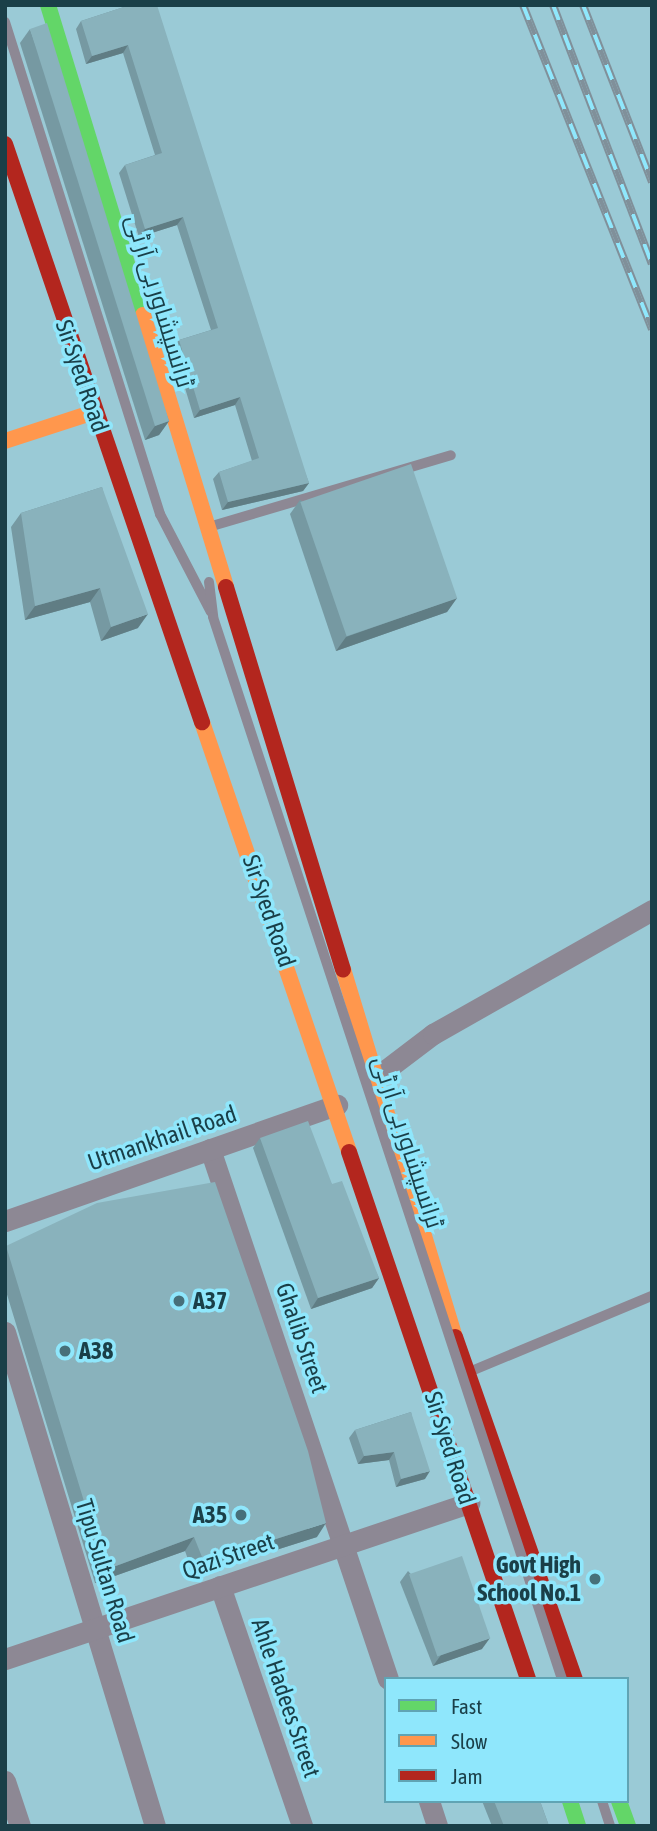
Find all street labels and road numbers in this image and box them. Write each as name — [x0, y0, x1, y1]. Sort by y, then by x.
street label: ٹرانسپشاور بی آر ٹی — [120, 211, 200, 391]
street label: Sir Syed Road — [49, 316, 115, 436]
street label: Sir Syed Road — [236, 851, 302, 971]
street label: ٹرانسپشاور بی آر ٹی — [367, 1052, 449, 1232]
street label: Utmankhail Road — [84, 1099, 240, 1177]
street label: Ghalib Street — [270, 1279, 334, 1397]
street label: Sir Syed Road — [418, 1388, 482, 1508]
street label: Tipu Sultan Road — [69, 1496, 141, 1646]
street label: Qazi Street — [178, 1527, 278, 1585]
street label: Ahle Hadees Street — [245, 1615, 327, 1781]

